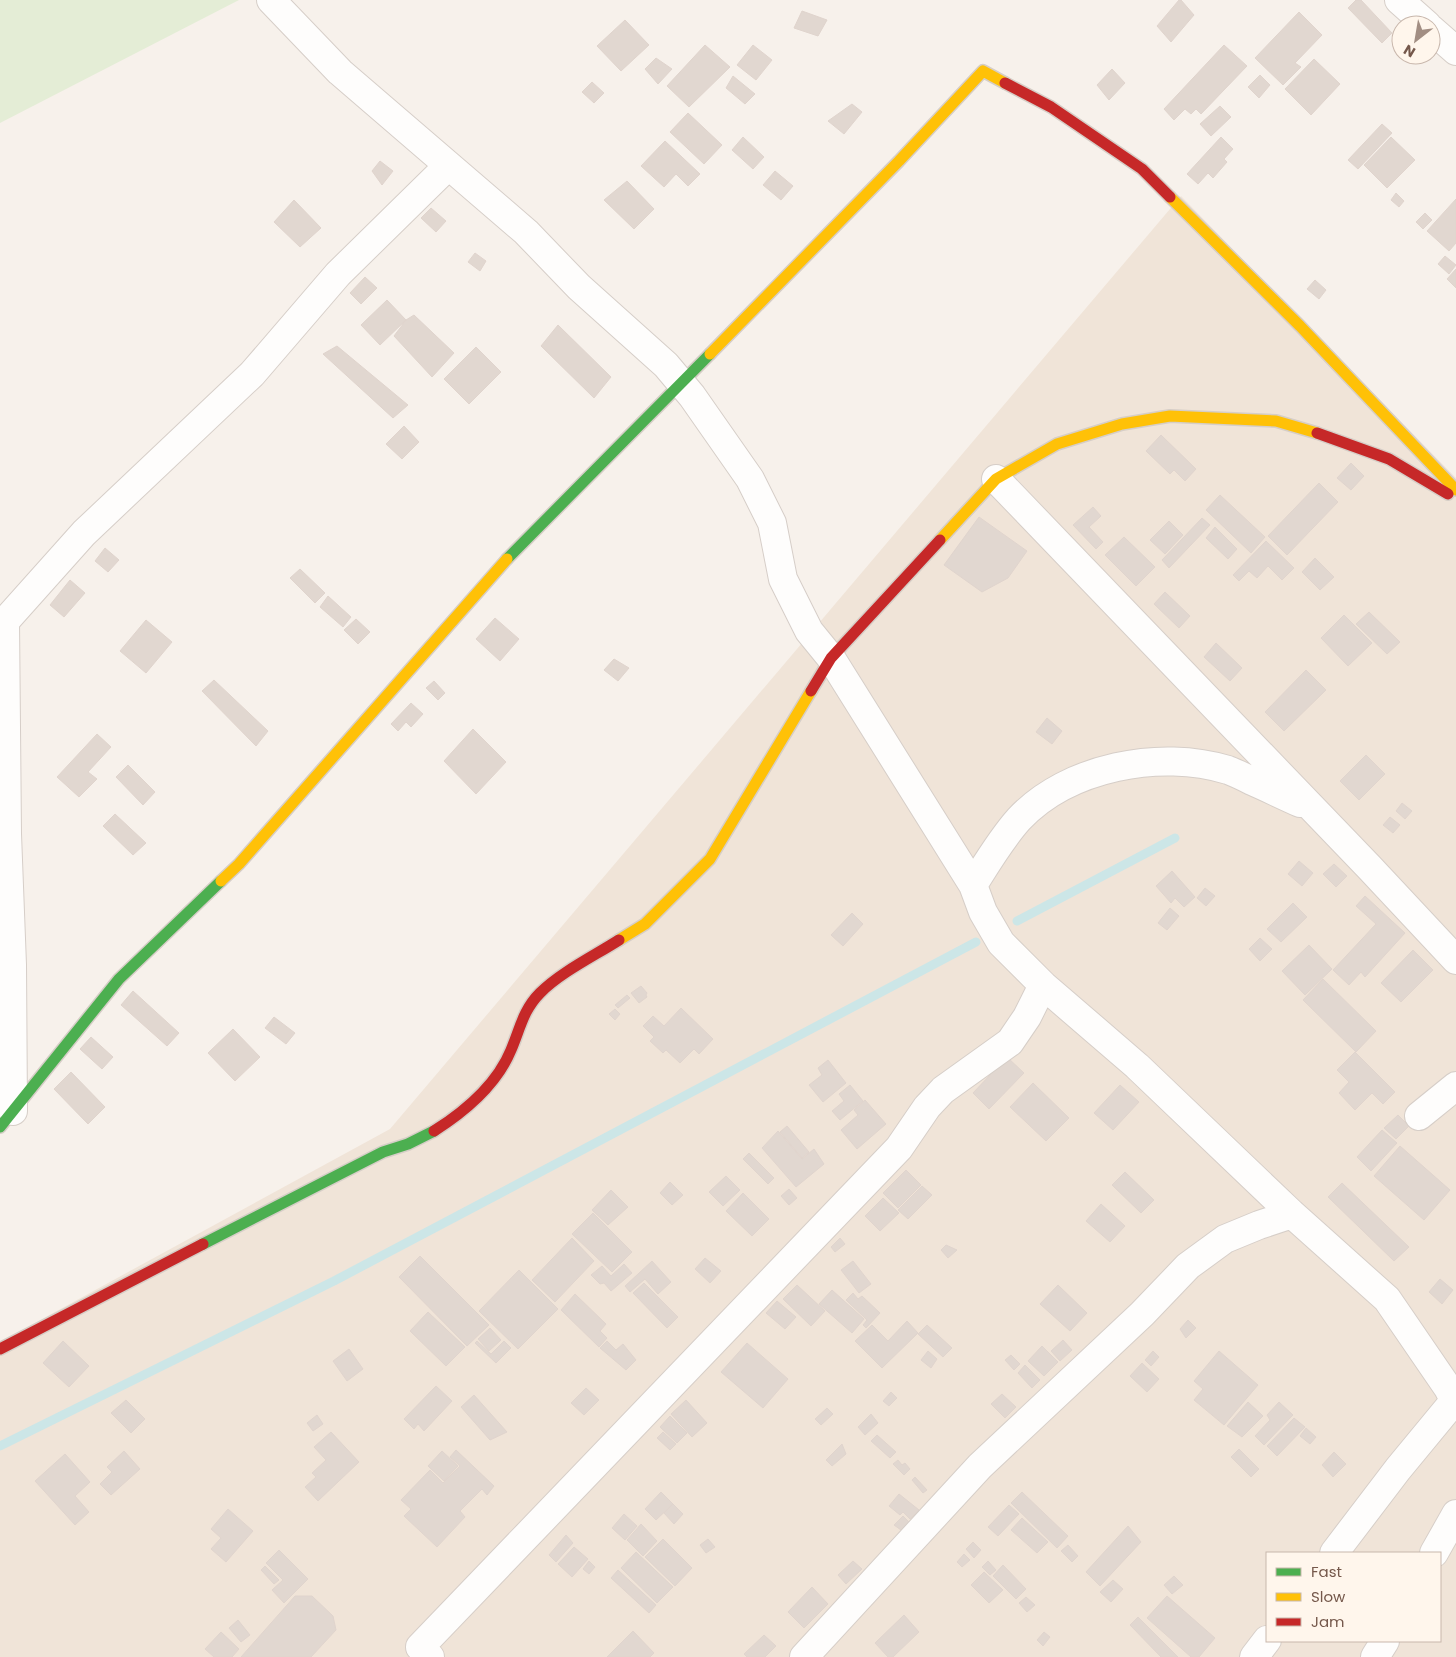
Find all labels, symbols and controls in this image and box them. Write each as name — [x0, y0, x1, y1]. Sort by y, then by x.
north arrow — [1391, 15, 1441, 65]
text: N — [1400, 40, 1419, 62]
legend — [1266, 1552, 1441, 1642]
text: Fast — [1311, 1561, 1342, 1582]
text: Slow — [1311, 1586, 1346, 1607]
text: Jam — [1311, 1611, 1345, 1632]

